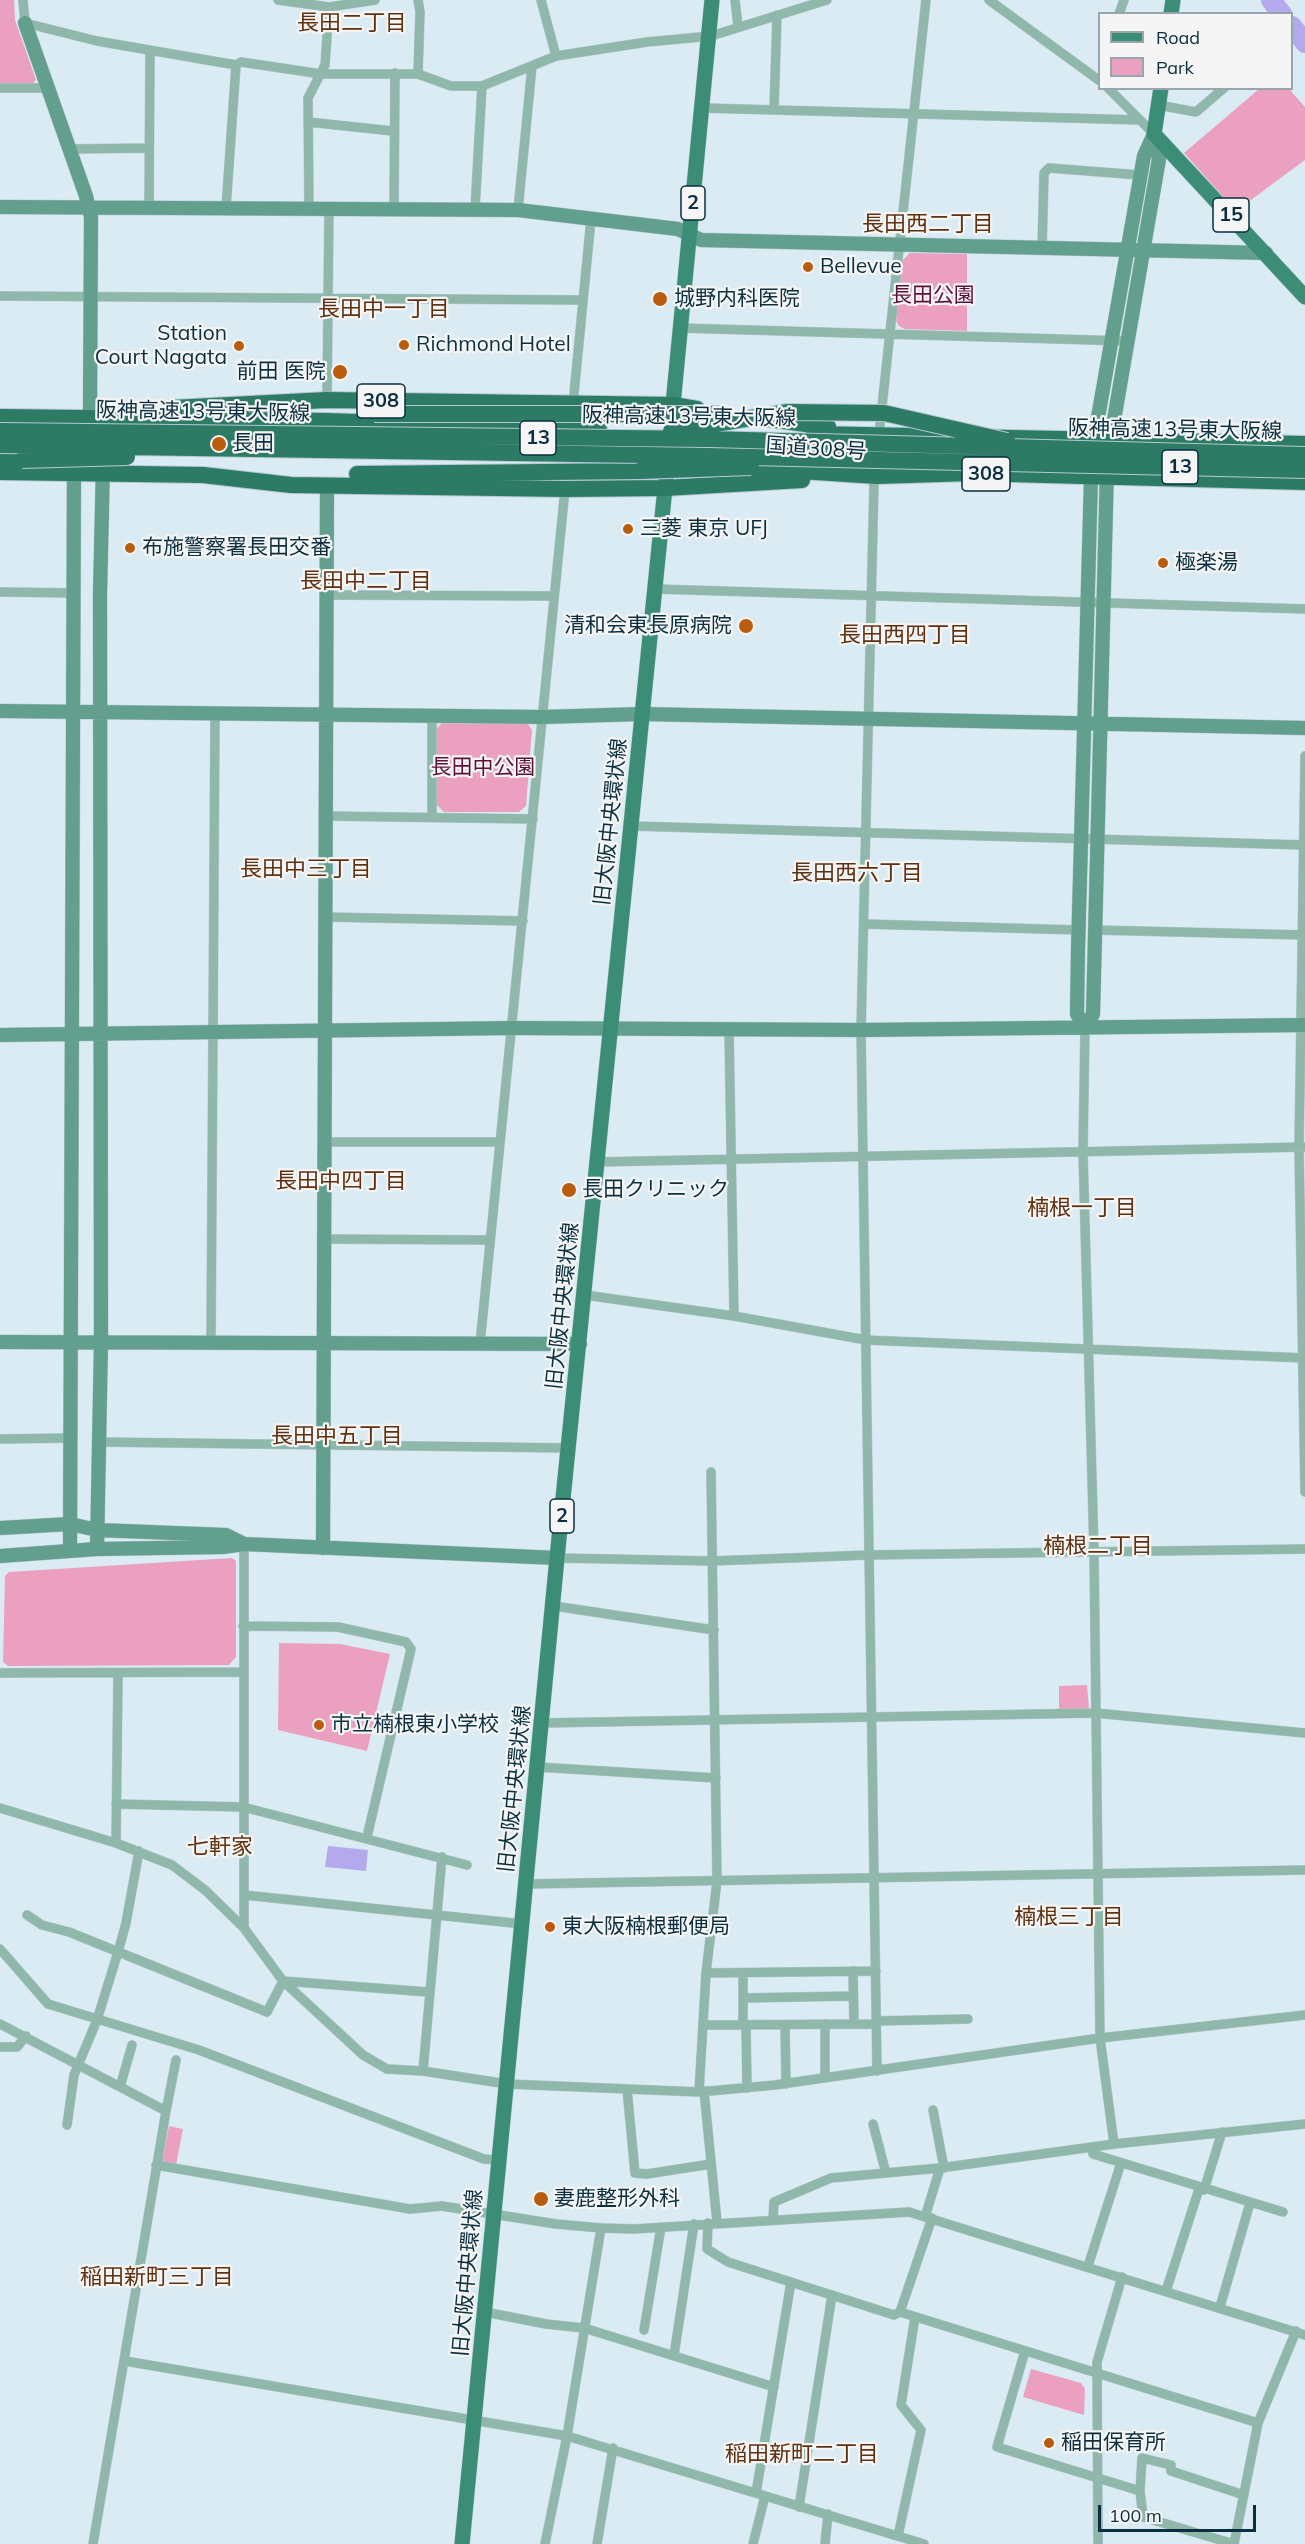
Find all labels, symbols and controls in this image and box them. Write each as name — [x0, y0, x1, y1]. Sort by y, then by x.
district label: 長田二丁目 — [297, 10, 407, 36]
legend — [1098, 12, 1293, 90]
text: Road — [1156, 26, 1200, 49]
text: Park — [1156, 56, 1194, 79]
road number: 2 — [681, 186, 705, 220]
road number: 15 — [1213, 198, 1249, 232]
district label: 長田西二丁目 — [862, 211, 994, 237]
place label: Bellevue — [820, 254, 902, 280]
marker: Bellevue — [801, 260, 815, 274]
park label: 長田公園 — [891, 283, 975, 309]
place label: 城野内科医院 — [674, 286, 800, 312]
marker: 城野内科医院 — [651, 290, 669, 308]
district label: 長田中一丁目 — [318, 296, 450, 322]
place label: Station Court Nagata — [95, 321, 227, 371]
place label: Richmond Hotel — [416, 332, 571, 358]
marker: Richmond Hotel — [397, 338, 411, 352]
marker: Station Court Nagata — [232, 339, 246, 353]
place label: 前田 医院 — [237, 359, 326, 385]
marker: 前田 医院 — [331, 363, 349, 381]
road number: 308 — [357, 384, 405, 418]
street label: 阪神高速13号東大阪線 — [96, 398, 310, 426]
street label: 阪神高速13号東大阪線 — [582, 403, 796, 431]
street label: 阪神高速13号東大阪線 — [1068, 416, 1282, 444]
road number: 13 — [520, 421, 556, 455]
place label: 長田 — [232, 431, 274, 457]
street label: 国道308号 — [765, 433, 867, 465]
marker: 長田 — [210, 435, 228, 453]
road number: 13 — [1162, 450, 1198, 484]
road number: 308 — [962, 457, 1010, 491]
place label: 三菱 東京 UFJ — [640, 516, 768, 542]
marker: 三菱 東京 UFJ — [621, 522, 635, 536]
place label: 布施警察署長田交番 — [142, 535, 331, 561]
marker: 布施警察署長田交番 — [123, 541, 137, 555]
place label: 極楽湯 — [1175, 550, 1238, 576]
marker: 極楽湯 — [1156, 556, 1170, 570]
district label: 長田中二丁目 — [300, 568, 432, 594]
place label: 清和会東長原病院 — [564, 613, 732, 639]
marker: 清和会東長原病院 — [737, 617, 755, 635]
district label: 長田西四丁目 — [839, 622, 971, 648]
street label: 旧大阪中央環状線 — [590, 737, 632, 907]
park label: 長田中公園 — [431, 755, 535, 781]
district label: 長田中三丁目 — [240, 856, 372, 882]
district label: 長田西六丁目 — [791, 860, 923, 886]
district label: 長田中四丁目 — [275, 1168, 407, 1194]
place label: 長田クリニック — [582, 1177, 729, 1203]
marker: 長田クリニック — [560, 1181, 578, 1199]
district label: 楠根一丁目 — [1027, 1195, 1137, 1221]
street label: 旧大阪中央環状線 — [542, 1221, 584, 1391]
district label: 長田中五丁目 — [271, 1423, 403, 1449]
road number: 2 — [550, 1499, 574, 1533]
district label: 楠根二丁目 — [1043, 1533, 1153, 1559]
street label: 旧大阪中央環状線 — [494, 1704, 536, 1874]
place label: 市立楠根東小学校 — [331, 1712, 499, 1738]
marker: 市立楠根東小学校 — [312, 1718, 326, 1732]
district label: 七軒家 — [187, 1834, 253, 1860]
district label: 楠根三丁目 — [1014, 1904, 1124, 1930]
place label: 東大阪楠根郵便局 — [562, 1914, 730, 1940]
marker: 東大阪楠根郵便局 — [543, 1920, 557, 1934]
place label: 妻鹿整形外科 — [554, 2186, 680, 2212]
street label: 旧大阪中央環状線 — [448, 2188, 488, 2358]
marker: 妻鹿整形外科 — [532, 2190, 550, 2208]
district label: 稲田新町三丁目 — [80, 2264, 234, 2290]
place label: 稲田保育所 — [1061, 2430, 1166, 2456]
marker: 稲田保育所 — [1042, 2436, 1056, 2450]
district label: 稲田新町二丁目 — [725, 2441, 879, 2467]
scale bar — [1101, 2493, 1258, 2531]
text: 100 m — [1109, 2504, 1162, 2527]

